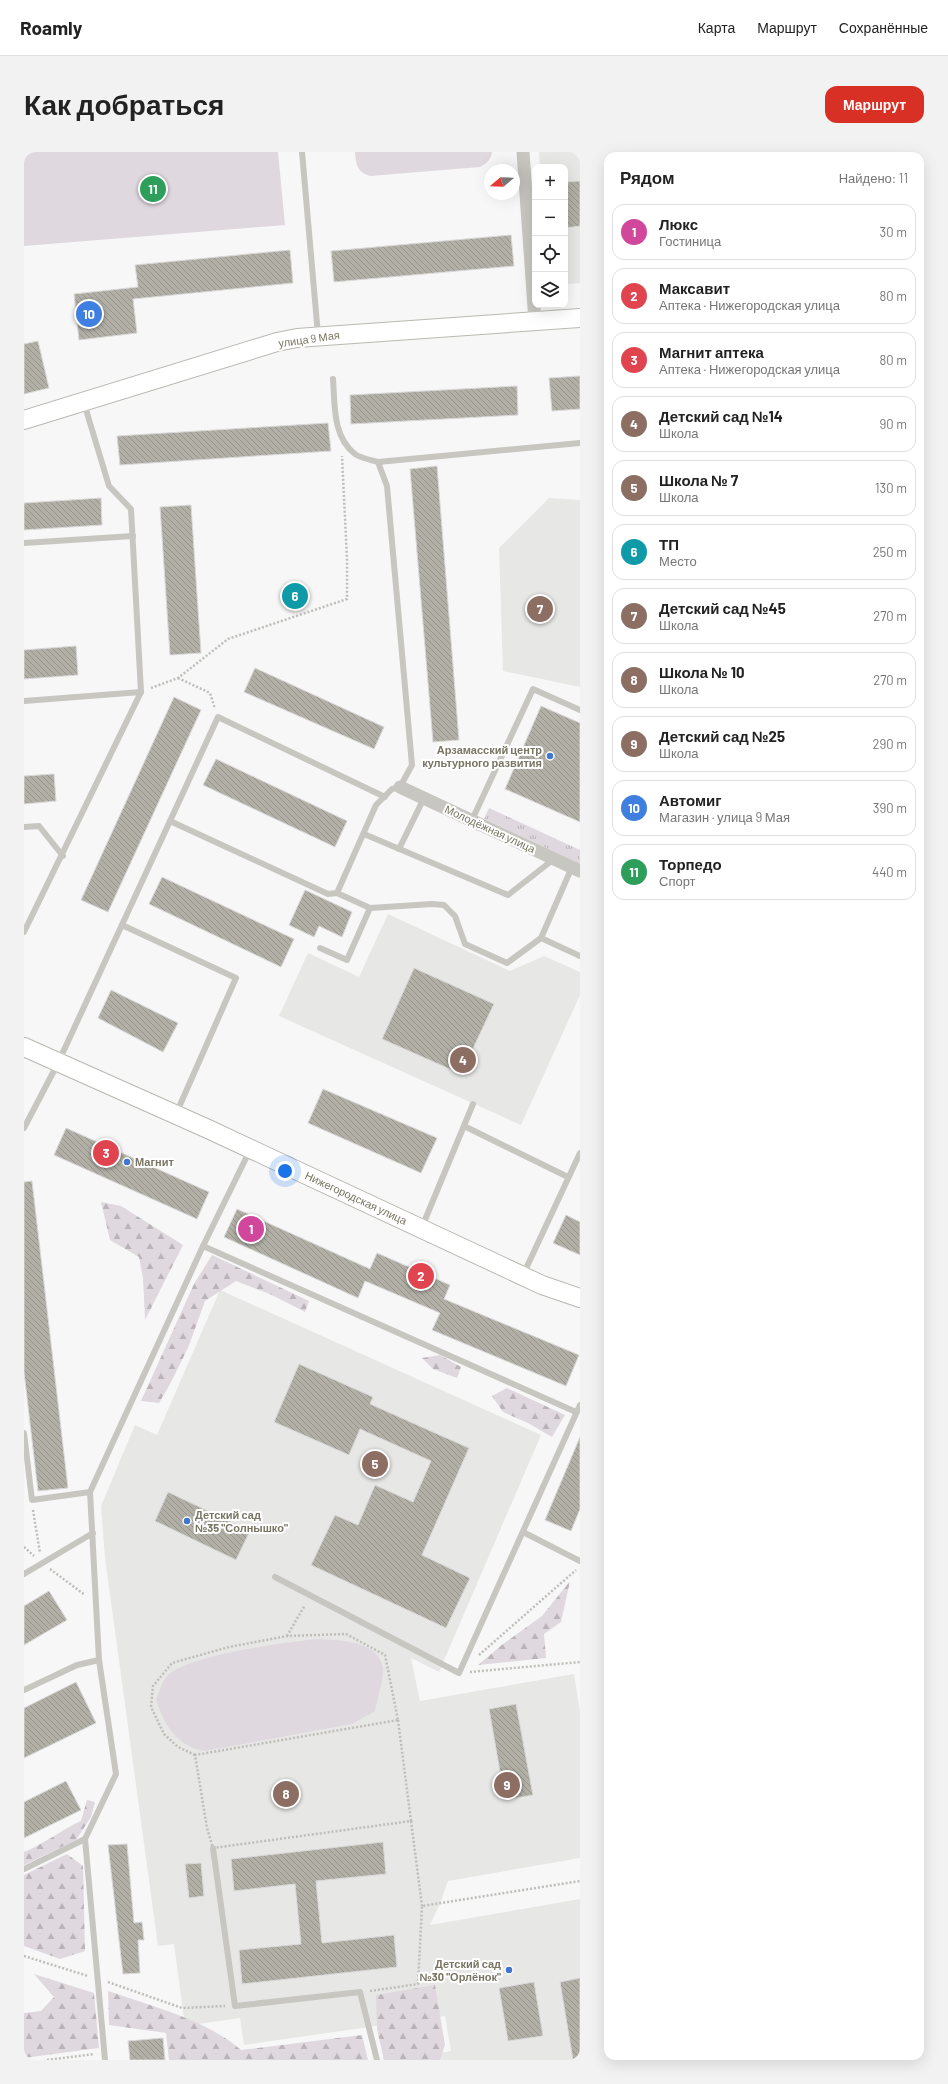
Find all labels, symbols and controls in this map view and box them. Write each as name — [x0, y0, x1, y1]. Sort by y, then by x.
text: Roamly — [20, 16, 82, 39]
text: Карта — [698, 19, 735, 36]
text: Маршрут — [757, 19, 817, 36]
text: Сохранённые — [839, 19, 928, 36]
button: Маршрут — [825, 86, 924, 123]
text: Как добраться — [24, 87, 224, 121]
north arrow — [484, 164, 520, 200]
map controls — [532, 164, 568, 308]
button: + — [532, 164, 568, 200]
text: Рядом — [620, 167, 675, 187]
text: Найдено: 11 — [839, 170, 908, 186]
pin: 11 — [140, 174, 166, 204]
button: − — [532, 200, 568, 236]
text: Люкс — [659, 215, 698, 233]
text: 1 — [632, 224, 636, 240]
text: 30 m — [880, 224, 907, 240]
text: Гостиница — [659, 233, 721, 249]
button: locate — [532, 236, 568, 272]
button: layers — [532, 272, 568, 308]
text: Максавит — [659, 279, 730, 297]
text: 2 — [630, 288, 638, 304]
text: 80 m — [880, 288, 907, 304]
text: Аптека · Нижегородская улица — [659, 297, 840, 313]
pin: 10 — [76, 299, 102, 329]
street label: улица 9 Мая — [277, 328, 340, 349]
text: Магнит аптека — [659, 343, 764, 361]
text: 3 — [630, 352, 638, 368]
text: 80 m — [880, 352, 907, 368]
text: Аптека · Нижегородская улица — [659, 361, 840, 377]
text: Детский сад №14 — [659, 407, 783, 425]
text: 4 — [630, 416, 638, 432]
text: 90 m — [880, 416, 907, 432]
text: Школа — [659, 425, 699, 441]
text: Школа № 7 — [659, 471, 738, 489]
text: 5 — [630, 480, 638, 496]
text: 130 m — [875, 480, 907, 496]
text: Школа — [659, 489, 699, 505]
text: ТП — [659, 535, 679, 553]
text: 6 — [631, 544, 637, 560]
text: 250 m — [873, 544, 907, 560]
text: Место — [659, 553, 697, 569]
pin: 6 — [282, 581, 308, 611]
pin: 7 — [527, 594, 553, 624]
text: Детский сад №45 — [659, 599, 786, 617]
text: 7 — [631, 608, 637, 624]
text: 270 m — [873, 608, 907, 624]
text: Школа — [659, 617, 699, 633]
text: Школа № 10 — [659, 663, 745, 681]
text: 8 — [630, 672, 638, 688]
text: 270 m — [873, 672, 907, 688]
text: Школа — [659, 681, 699, 697]
text: Детский сад №25 — [659, 727, 785, 745]
text: 9 — [631, 736, 637, 752]
text: 290 m — [873, 736, 907, 752]
place label: Арзамасский центр культурного развития — [422, 743, 542, 769]
text: Школа — [659, 745, 699, 761]
marker: Арзамасский центр культурного развития — [545, 751, 555, 761]
text: Автомиг — [659, 791, 722, 809]
text: 10 — [628, 800, 640, 816]
text: 390 m — [873, 800, 907, 816]
street label: Молодёжная улица — [443, 802, 538, 856]
text: Магазин · улица 9 Мая — [659, 809, 790, 825]
text: Торпедо — [659, 855, 722, 873]
text: 11 — [629, 864, 639, 880]
text: 440 m — [872, 864, 907, 880]
text: Спорт — [659, 873, 696, 889]
pin: 4 — [450, 1045, 476, 1075]
pin: 3 — [93, 1138, 119, 1168]
place label: Магнит — [135, 1155, 174, 1168]
marker: Магнит — [122, 1157, 132, 1167]
your location — [275, 1161, 295, 1181]
street label: Нижегородская улица — [303, 1168, 410, 1227]
pin: 1 — [238, 1214, 264, 1244]
pin: 2 — [408, 1261, 434, 1291]
pin: 5 — [362, 1449, 388, 1479]
place label: Детский сад №35 "Солнышко" — [195, 1508, 288, 1534]
marker: Детский сад №35 "Солнышко" — [182, 1516, 192, 1526]
pin: 9 — [494, 1770, 520, 1800]
pin: 8 — [273, 1779, 299, 1809]
place label: Детский сад №30 "Орлёнок" — [419, 1957, 501, 1983]
marker: Детский сад №30 "Орлёнок" — [504, 1965, 514, 1975]

